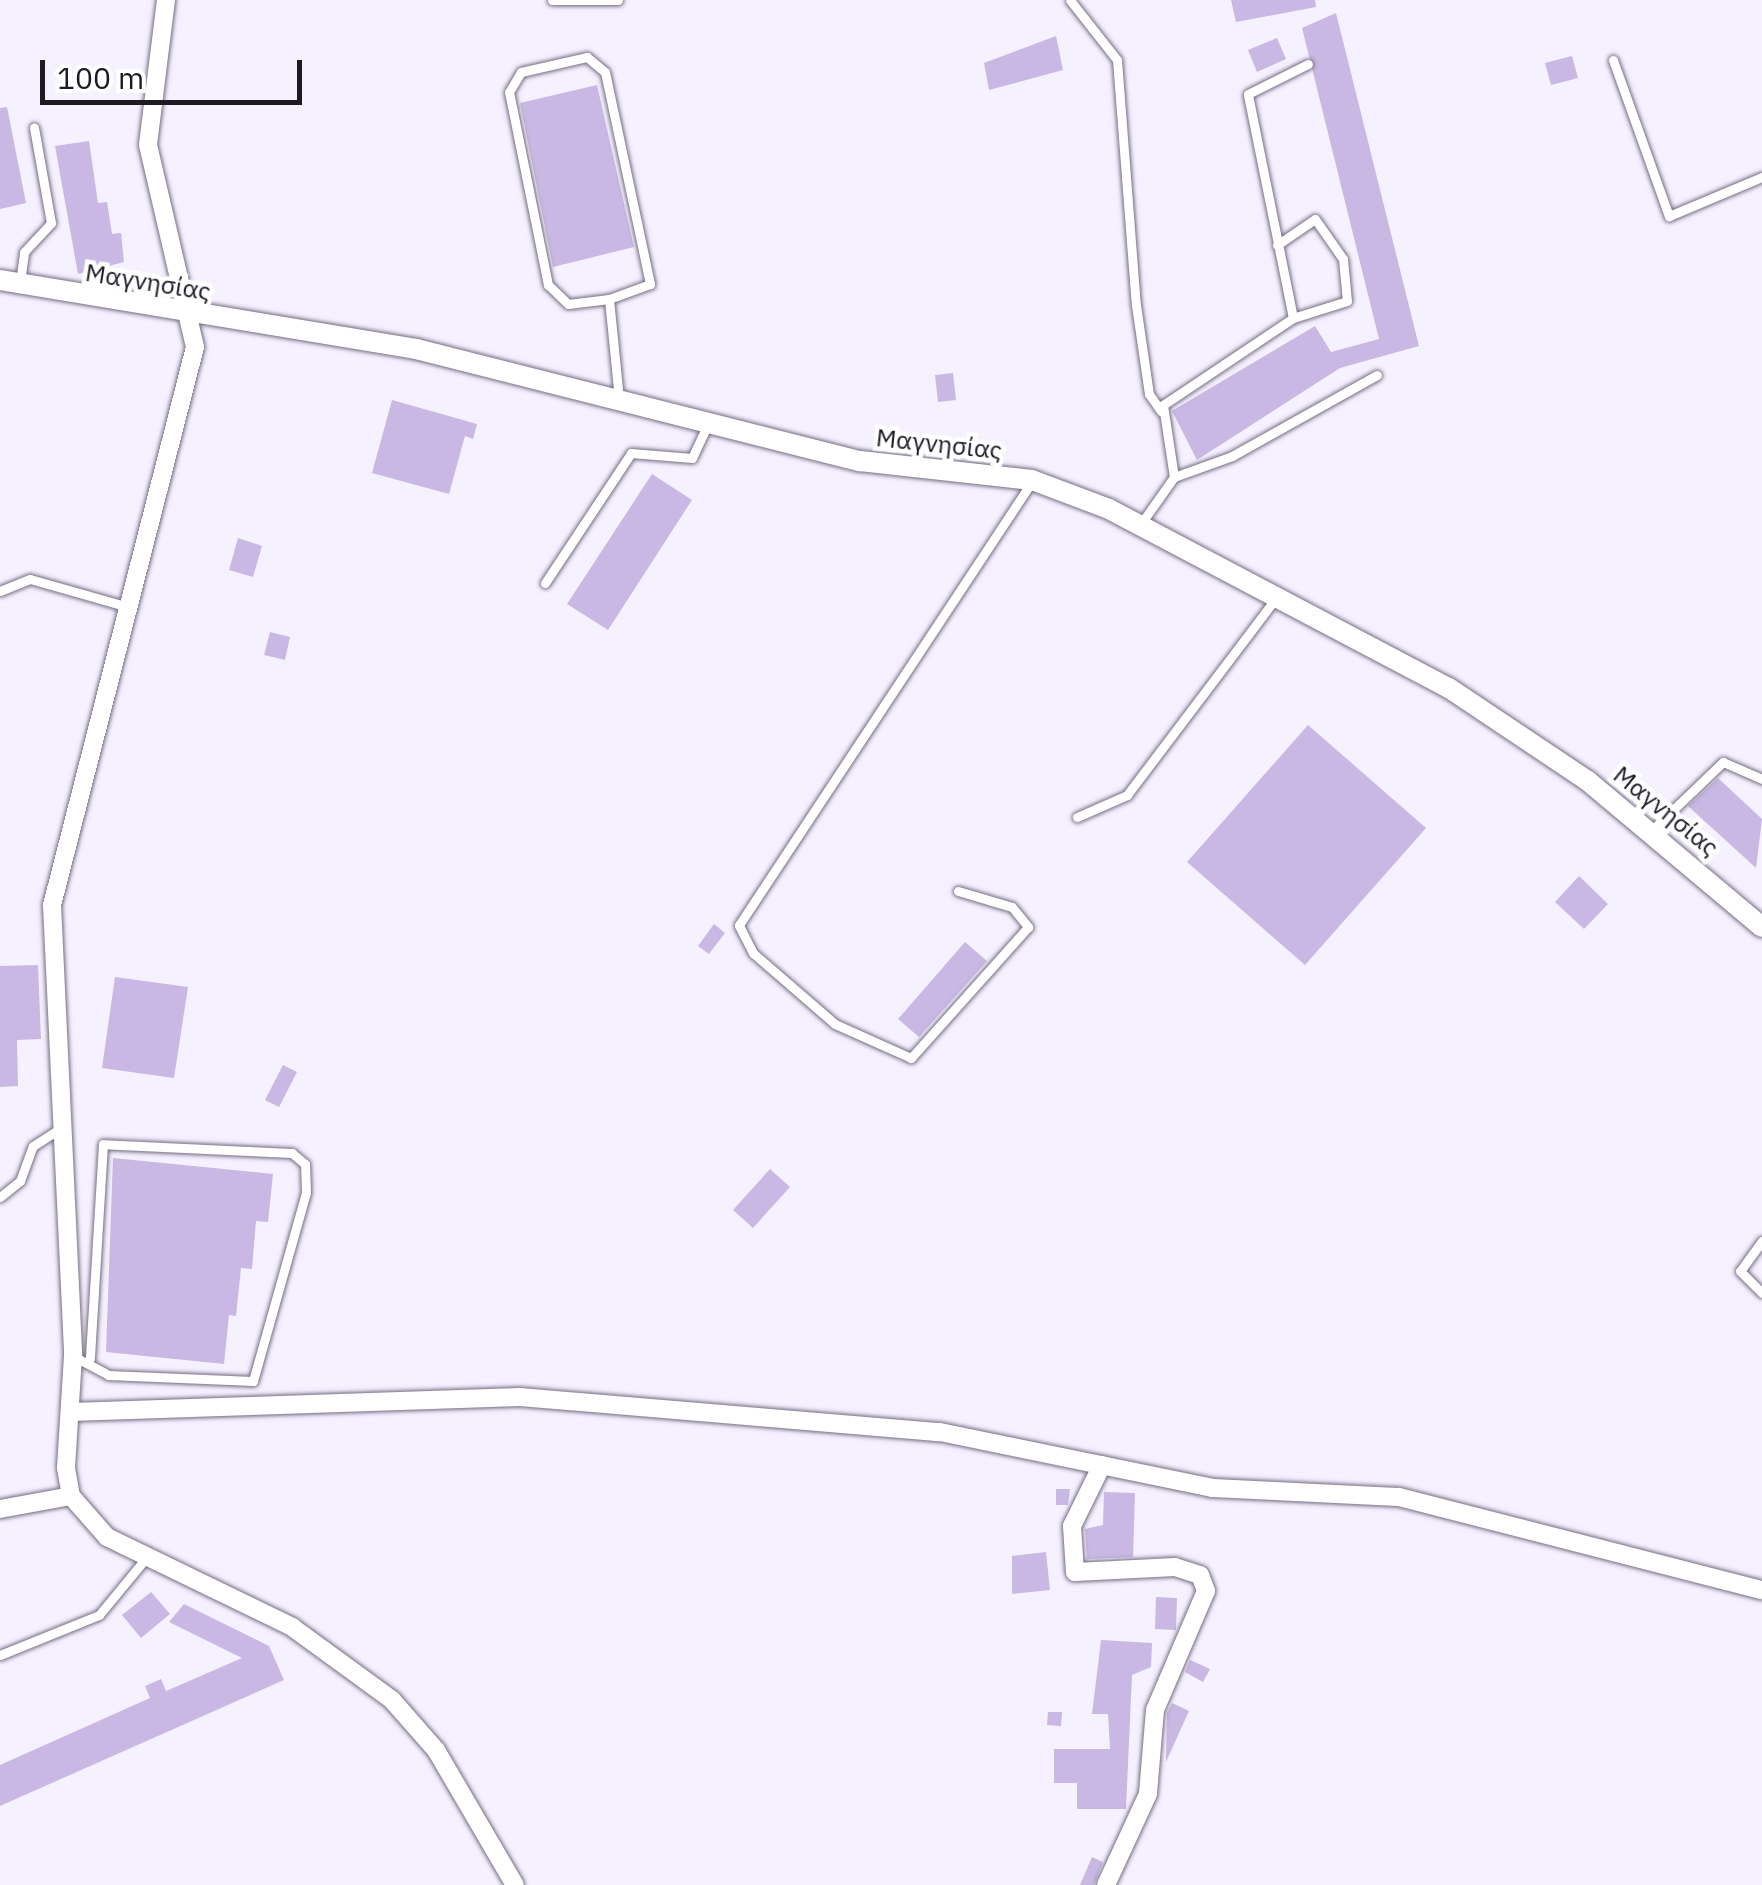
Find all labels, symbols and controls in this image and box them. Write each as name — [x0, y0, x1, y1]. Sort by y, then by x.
scale bar — [45, 40, 308, 102]
text: 100 m — [57, 58, 144, 97]
street label: Μαγνησίας — [83, 257, 213, 307]
street label: Μαγνησίας — [875, 422, 1003, 466]
street label: Μαγνησίας — [1607, 760, 1725, 862]

